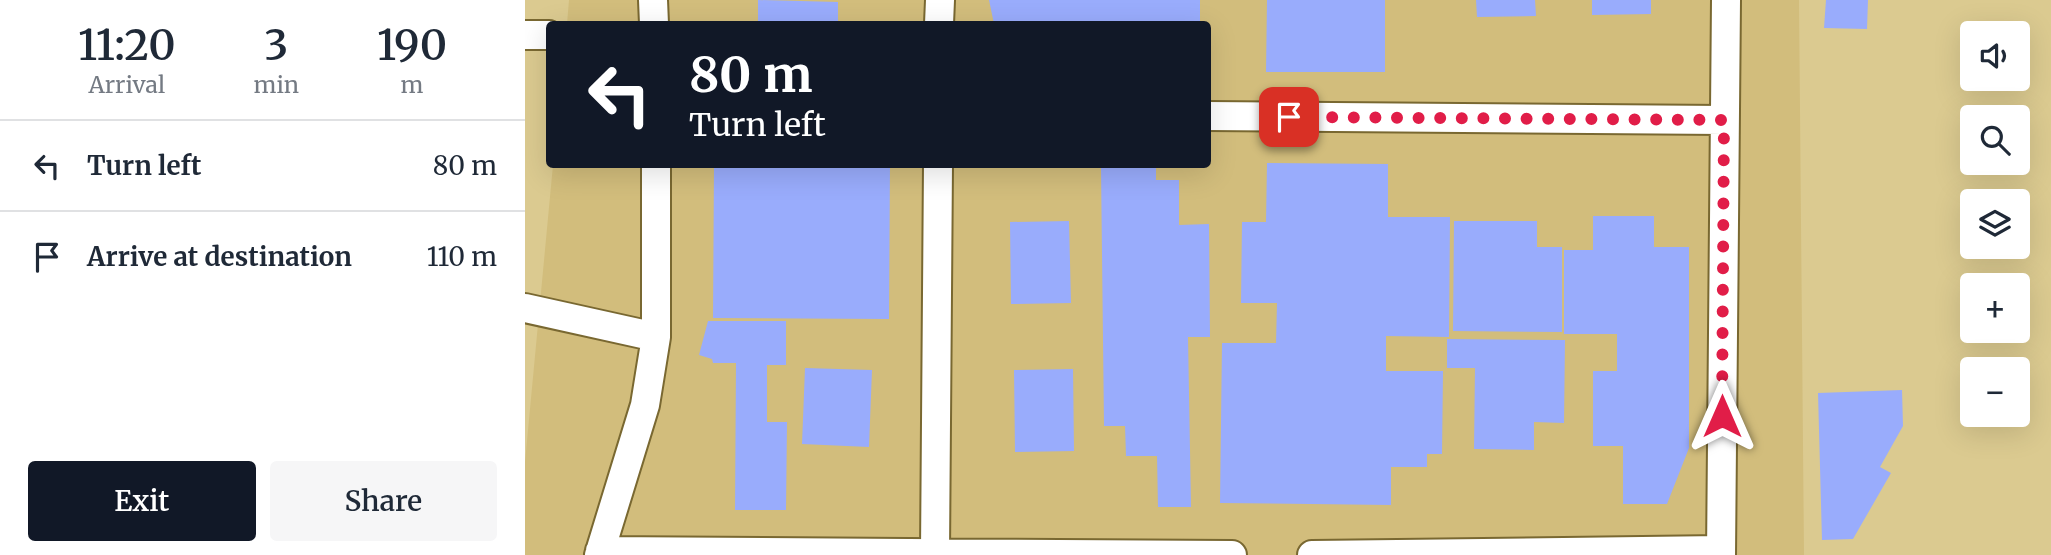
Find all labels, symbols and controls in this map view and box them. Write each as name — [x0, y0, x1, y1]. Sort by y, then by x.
text: 11:20 — [78, 19, 176, 71]
text: 3 — [264, 19, 288, 71]
text: 190 — [377, 19, 447, 71]
map controls — [1960, 21, 2030, 427]
button: sound — [1960, 21, 2030, 91]
text: 80 m — [689, 44, 812, 105]
icon: left — [574, 49, 665, 140]
text: Arrival — [88, 70, 165, 99]
text: min — [254, 70, 299, 99]
text: m — [401, 70, 423, 99]
pin — [1259, 87, 1319, 147]
icon: arrive — [1270, 98, 1308, 136]
text: Turn left — [689, 105, 826, 145]
button: search — [1960, 105, 2030, 175]
icon: left — [28, 147, 66, 185]
text: Turn left — [87, 149, 201, 182]
text: 80 m — [433, 149, 497, 182]
button: layers — [1960, 189, 2030, 259]
icon: arrive — [28, 238, 66, 276]
text: Arrive at destination — [87, 240, 352, 273]
text: 110 m — [427, 240, 497, 273]
button: + — [1960, 273, 2030, 343]
button: − — [1960, 357, 2030, 427]
position arrow — [1685, 379, 1759, 453]
button: Exit — [28, 461, 256, 541]
button: Share — [270, 461, 497, 541]

